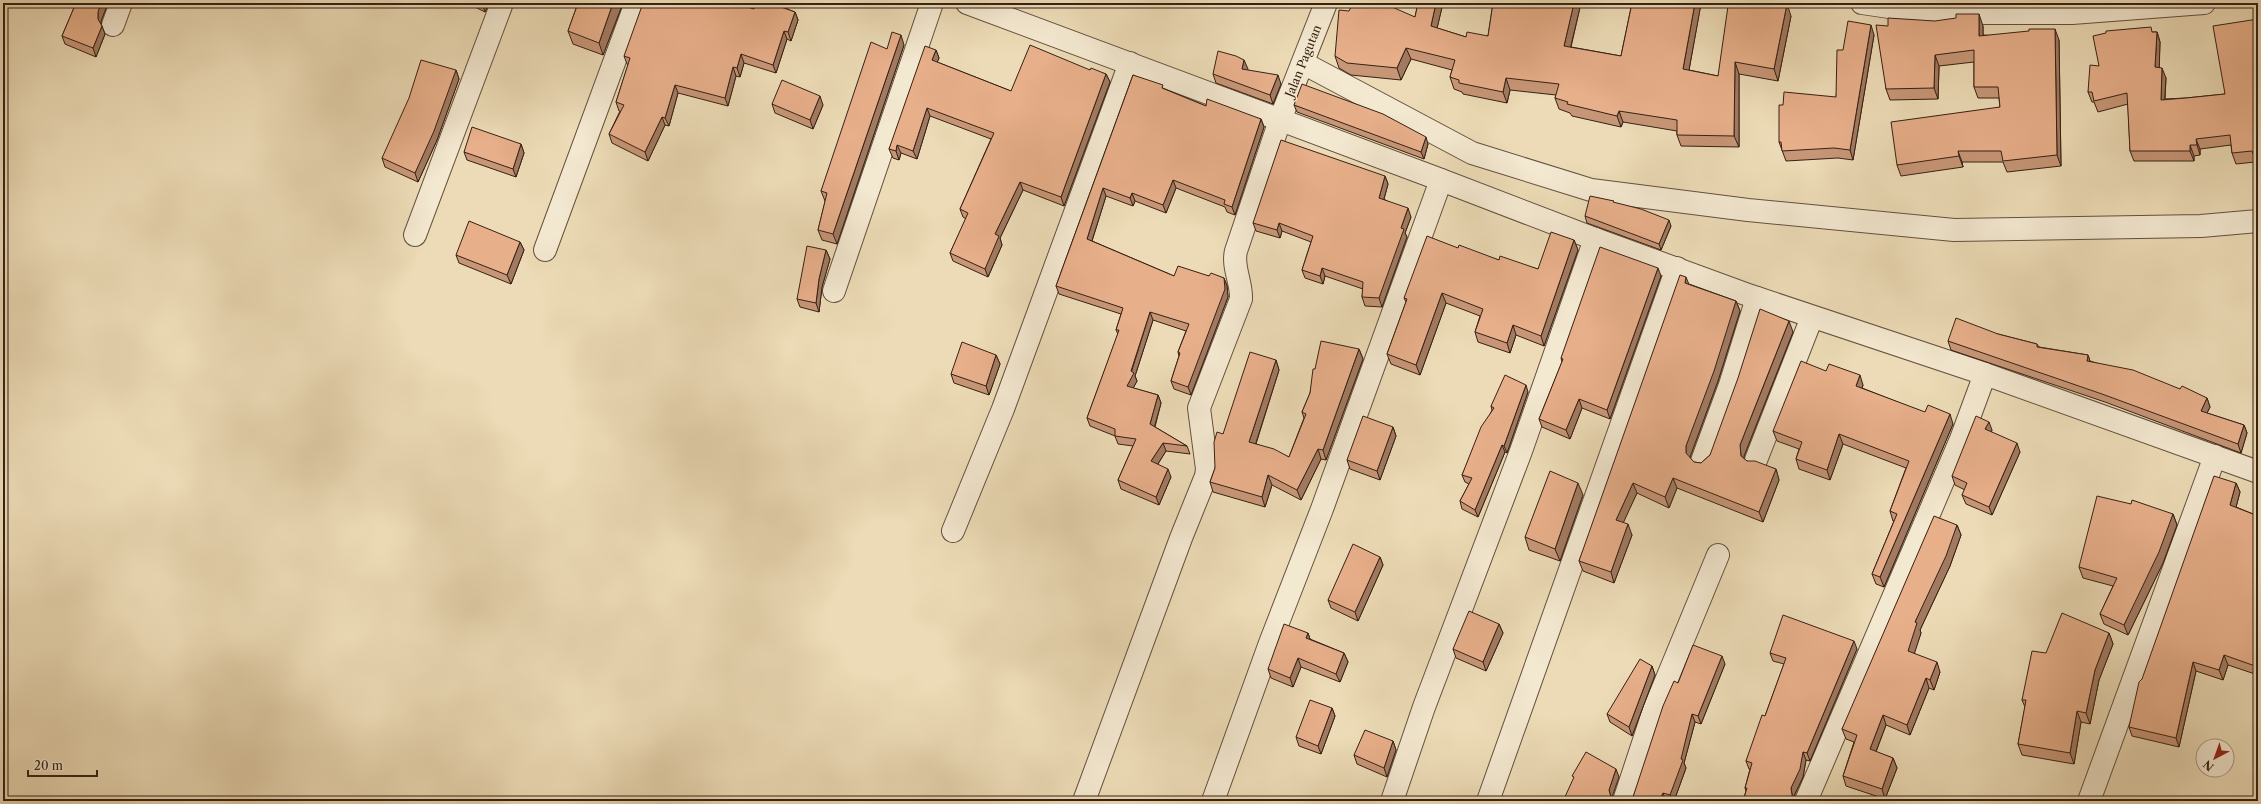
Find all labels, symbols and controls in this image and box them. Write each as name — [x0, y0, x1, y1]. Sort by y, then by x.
street label: Jalan Pagutan — [1281, 22, 1325, 101]
north arrow — [2195, 738, 2235, 778]
scale bar — [28, 752, 97, 778]
text: N — [2200, 757, 2217, 774]
text: 20 m — [34, 758, 63, 773]

